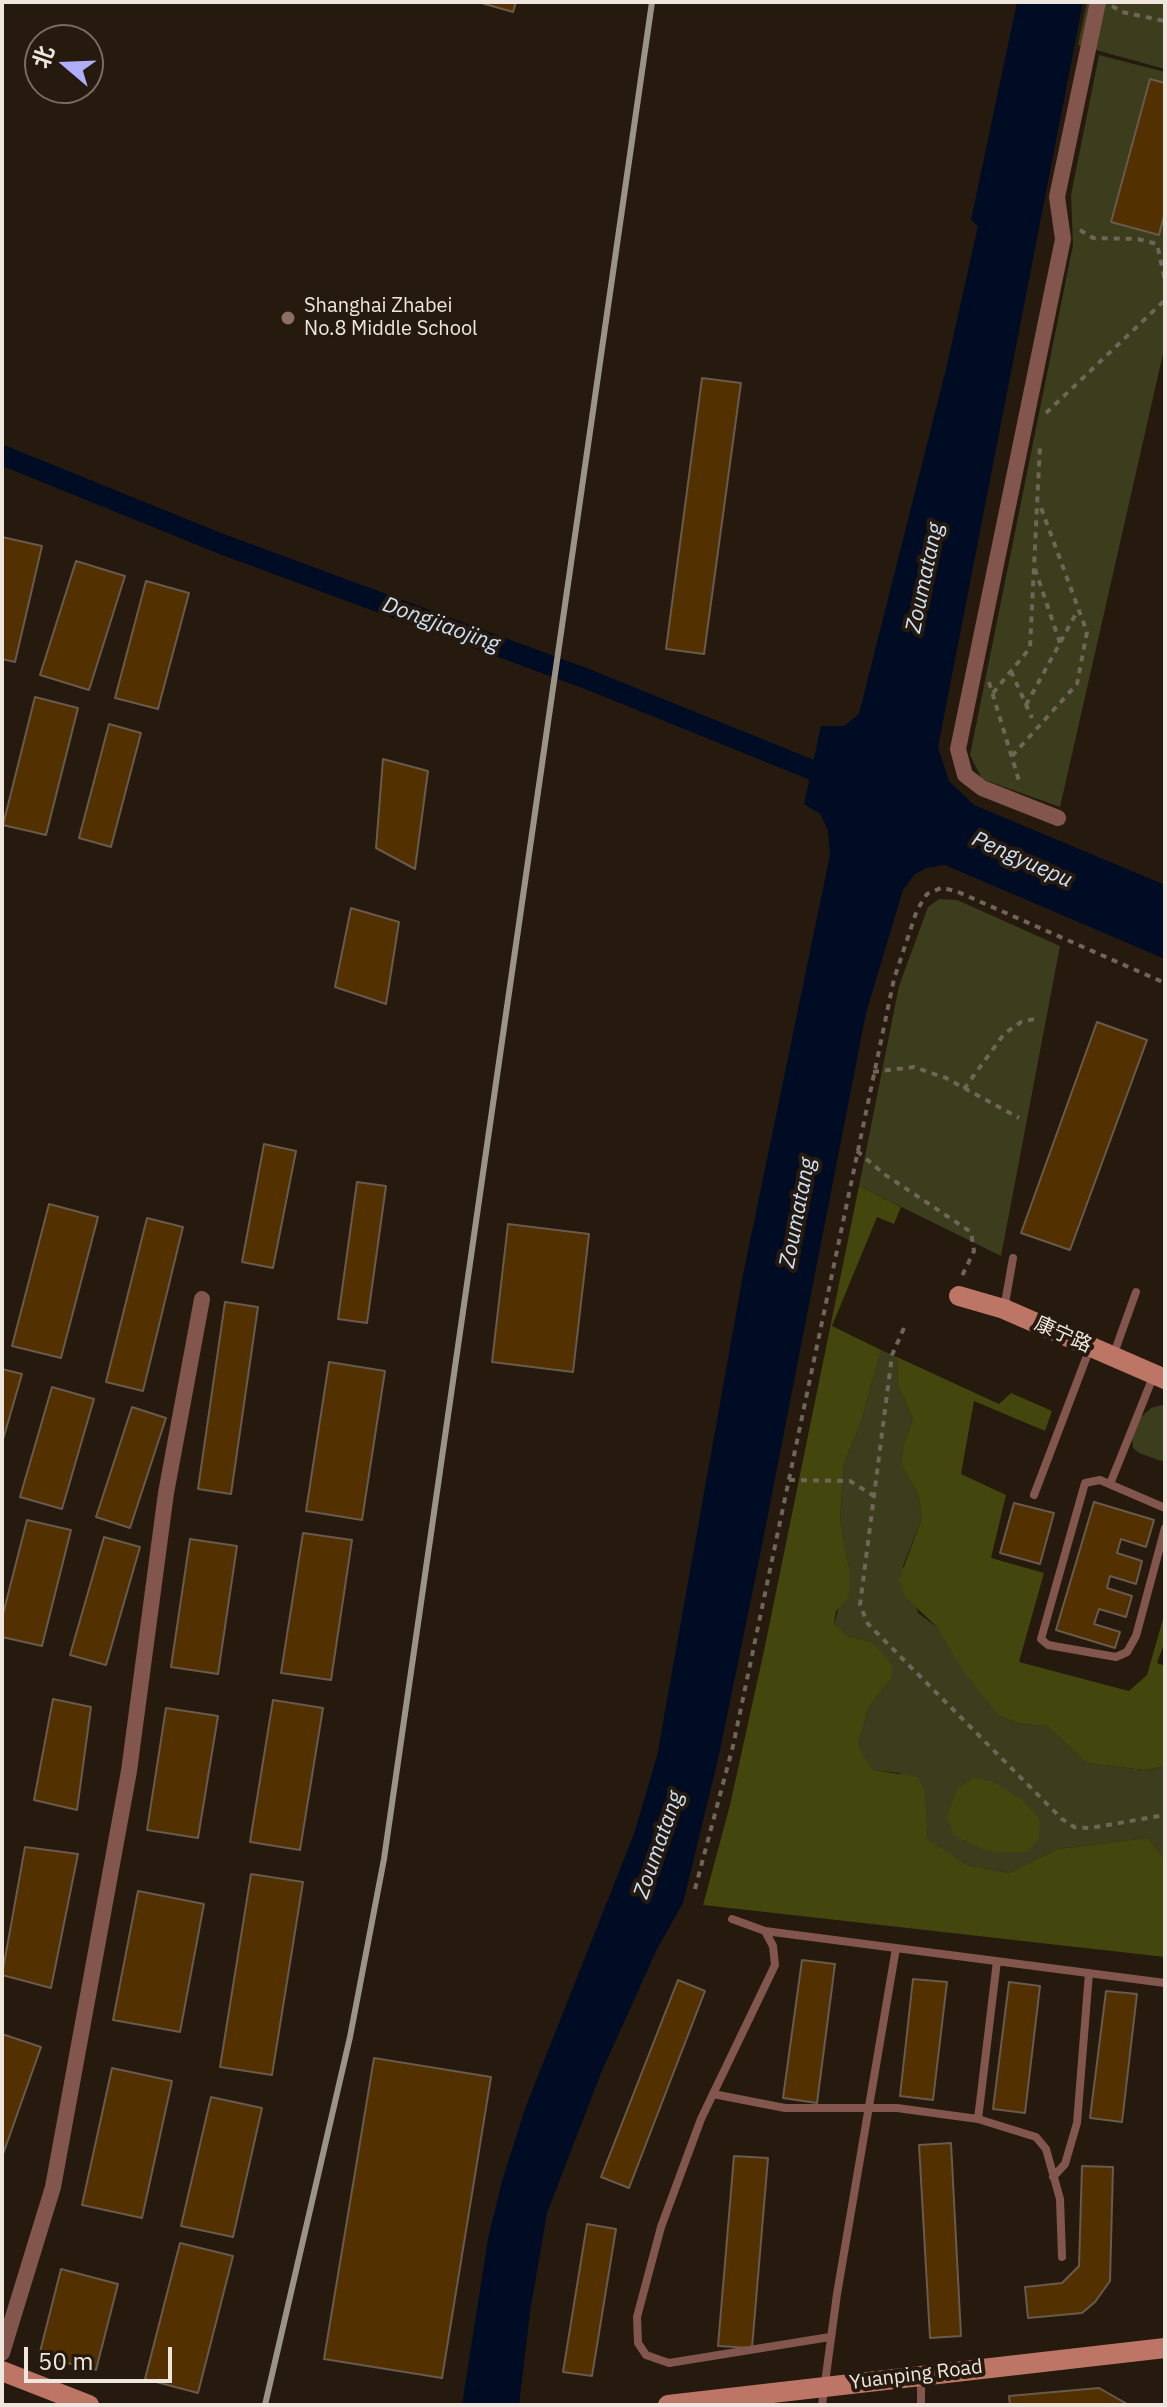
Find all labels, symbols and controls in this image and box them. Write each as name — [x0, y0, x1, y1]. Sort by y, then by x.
north arrow — [24, 24, 104, 104]
text: 北 — [25, 42, 60, 72]
place label: Shanghai Zhabei No.8 Middle School — [304, 294, 478, 341]
marker: Shanghai Zhabei No.8 Middle School — [279, 309, 297, 327]
water label: Zoumatang — [901, 521, 949, 635]
water label: Dongjiaojing — [379, 592, 503, 658]
water label: Pengyuepu — [968, 826, 1076, 894]
water label: Zoumatang — [774, 1156, 822, 1270]
street label: 康宁路 — [1031, 1312, 1095, 1358]
water label: Zoumatang — [628, 1788, 690, 1902]
scale bar — [28, 2331, 176, 2381]
text: 50 m — [38, 2345, 93, 2377]
street label: Yuanping Road — [848, 2355, 984, 2395]

